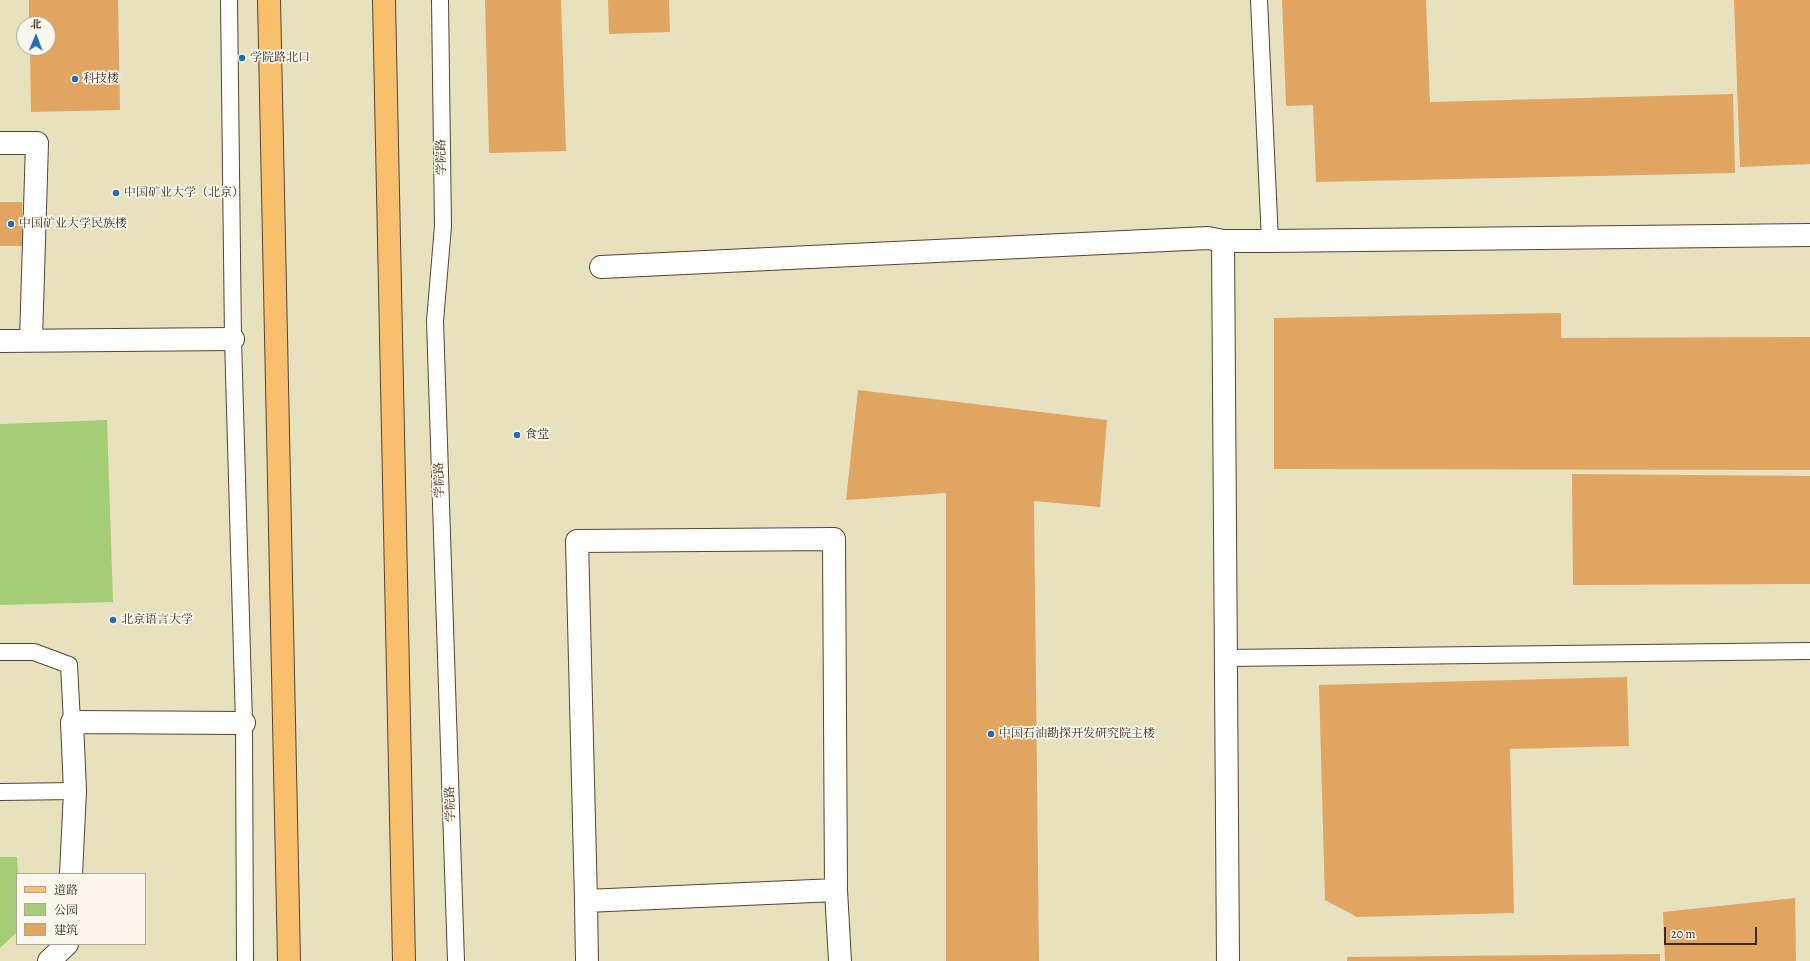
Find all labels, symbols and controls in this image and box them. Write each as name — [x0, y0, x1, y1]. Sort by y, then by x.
north arrow — [16, 16, 56, 56]
text: 北 — [31, 17, 42, 32]
place label: 学院路北口 — [250, 51, 310, 65]
marker: 学院路北口 — [237, 53, 247, 63]
place label: 科技楼 — [83, 72, 119, 86]
marker: 科技楼 — [70, 74, 80, 84]
street label: 学院路 — [434, 139, 450, 175]
place label: 中国矿业大学（北京） — [124, 186, 244, 200]
marker: 中国矿业大学（北京） — [111, 188, 121, 198]
place label: 中国矿业大学民族楼 — [19, 217, 127, 231]
marker: 中国矿业大学民族楼 — [6, 219, 16, 229]
place label: 食堂 — [525, 428, 549, 442]
marker: 食堂 — [512, 430, 522, 440]
street label: 学院路 — [432, 462, 448, 498]
place label: 北京语言大学 — [121, 613, 193, 627]
marker: 北京语言大学 — [108, 615, 118, 625]
place label: 中国石油勘探开发研究院主楼 — [999, 727, 1155, 741]
marker: 中国石油勘探开发研究院主楼 — [986, 729, 996, 739]
street label: 学院路 — [443, 786, 459, 822]
legend — [16, 873, 146, 945]
text: 道路 — [54, 882, 78, 898]
text: 公园 — [54, 902, 78, 918]
scale bar — [1666, 919, 1759, 945]
text: 建筑 — [54, 922, 78, 938]
text: 20 m — [1671, 926, 1695, 942]

